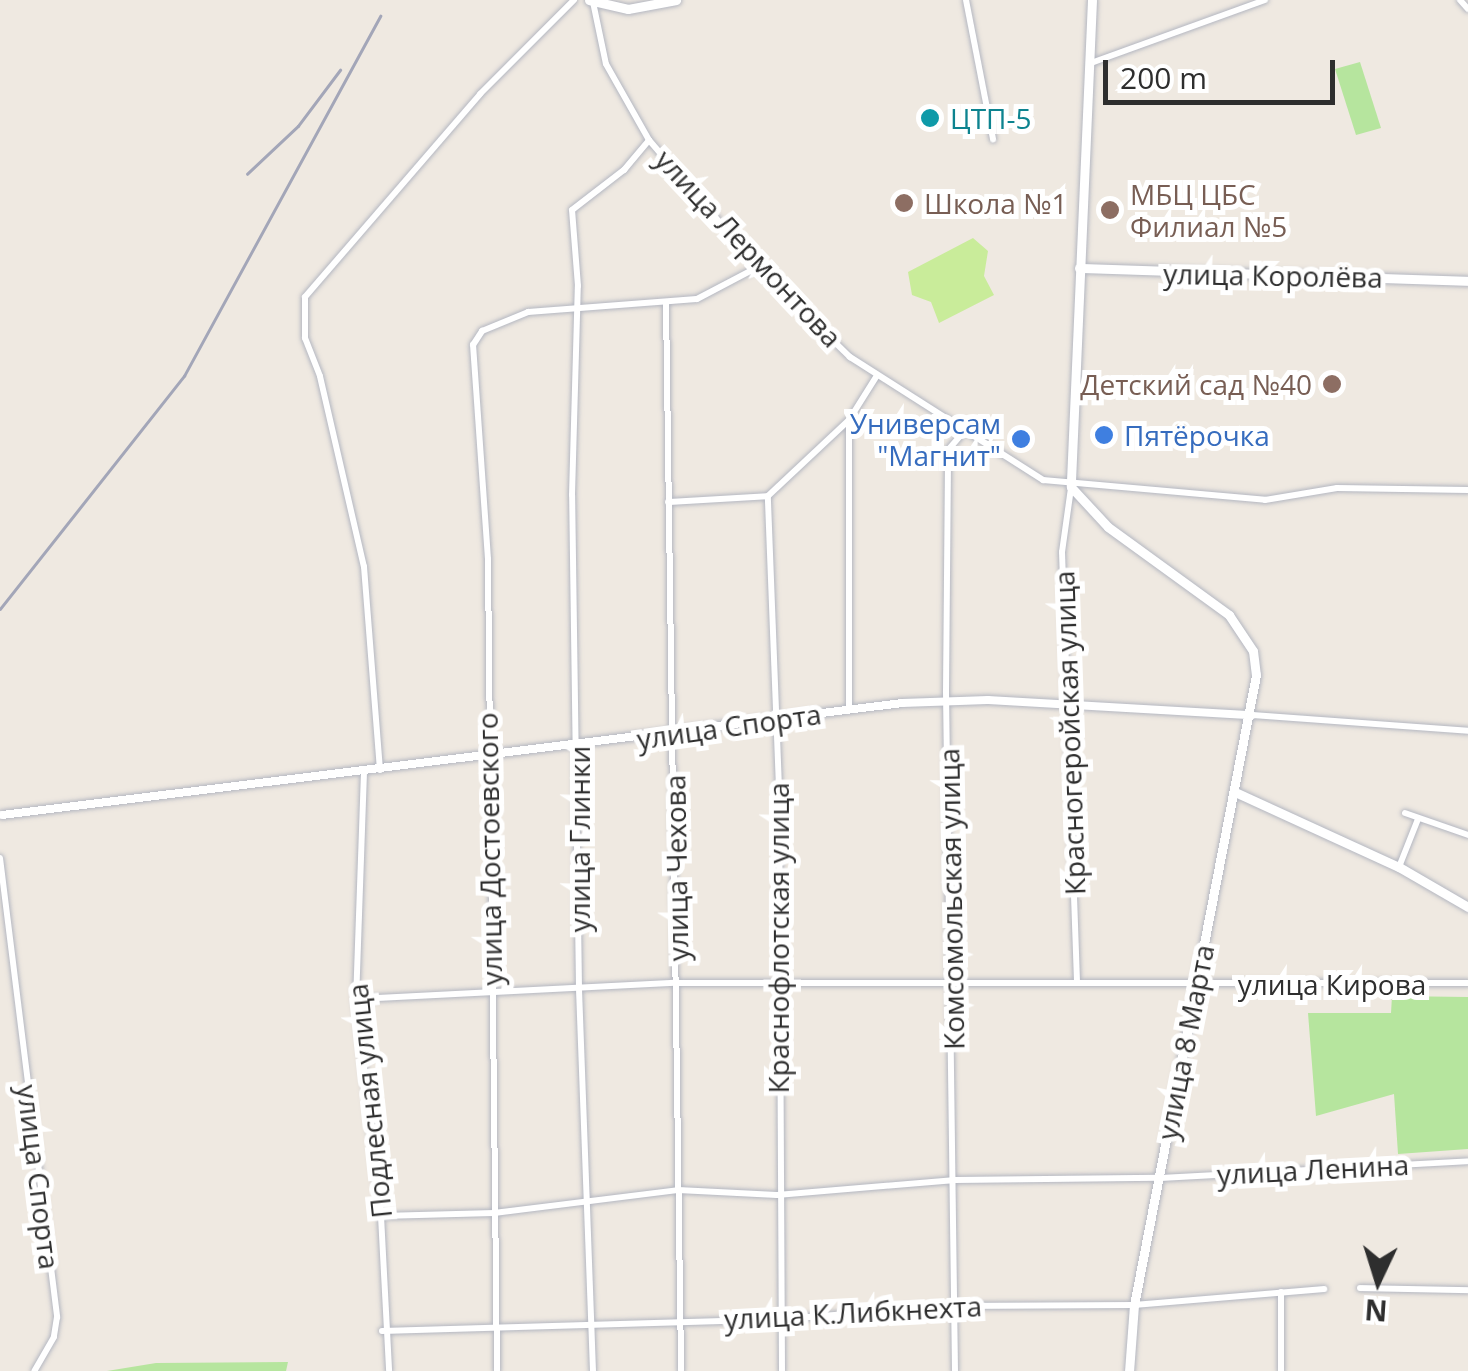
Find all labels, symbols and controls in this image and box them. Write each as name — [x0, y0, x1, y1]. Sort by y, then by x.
scale bar — [1108, 40, 1340, 102]
text: 200 m — [1120, 57, 1207, 98]
place label: ЦТП-5 — [950, 101, 1031, 135]
marker: ЦТП-5 — [919, 107, 941, 129]
street label: улица Лермонтова — [649, 142, 849, 354]
place label: МБЦ ЦБС Филиал №5 — [1130, 177, 1287, 243]
place label: Школа №1 — [924, 186, 1068, 220]
marker: Школа №1 — [893, 192, 915, 214]
marker: МБЦ ЦБС Филиал №5 — [1099, 199, 1121, 221]
street label: улица Королёва — [1163, 256, 1383, 294]
place label: Детский сад №40 — [1080, 367, 1312, 401]
marker: Детский сад №40 — [1321, 373, 1343, 395]
place label: Универсам "Магнит" — [850, 406, 1001, 472]
place label: Пятёрочка — [1124, 418, 1270, 452]
marker: Пятёрочка — [1093, 424, 1115, 446]
marker: Универсам "Магнит" — [1010, 428, 1032, 450]
street label: Красногеройская улица — [1047, 570, 1091, 896]
street label: улица Спорта — [635, 696, 823, 756]
street label: улица Достоевского — [470, 712, 508, 986]
street label: улица Глинки — [562, 746, 596, 932]
street label: Комсомольская улица — [932, 748, 970, 1050]
street label: улица Чехова — [658, 774, 694, 962]
street label: Краснофлотская улица — [761, 783, 795, 1093]
street label: улица 8 Марта — [1150, 942, 1220, 1142]
street label: улица Кирова — [1238, 967, 1426, 1001]
street label: Подлесная улица — [340, 982, 398, 1220]
street label: улица Спорта — [11, 1083, 67, 1271]
street label: улица Ленина — [1216, 1147, 1410, 1191]
north arrow — [1328, 1231, 1428, 1331]
street label: улица К.Либкнехта — [723, 1288, 983, 1336]
text: N — [1363, 1291, 1389, 1331]

